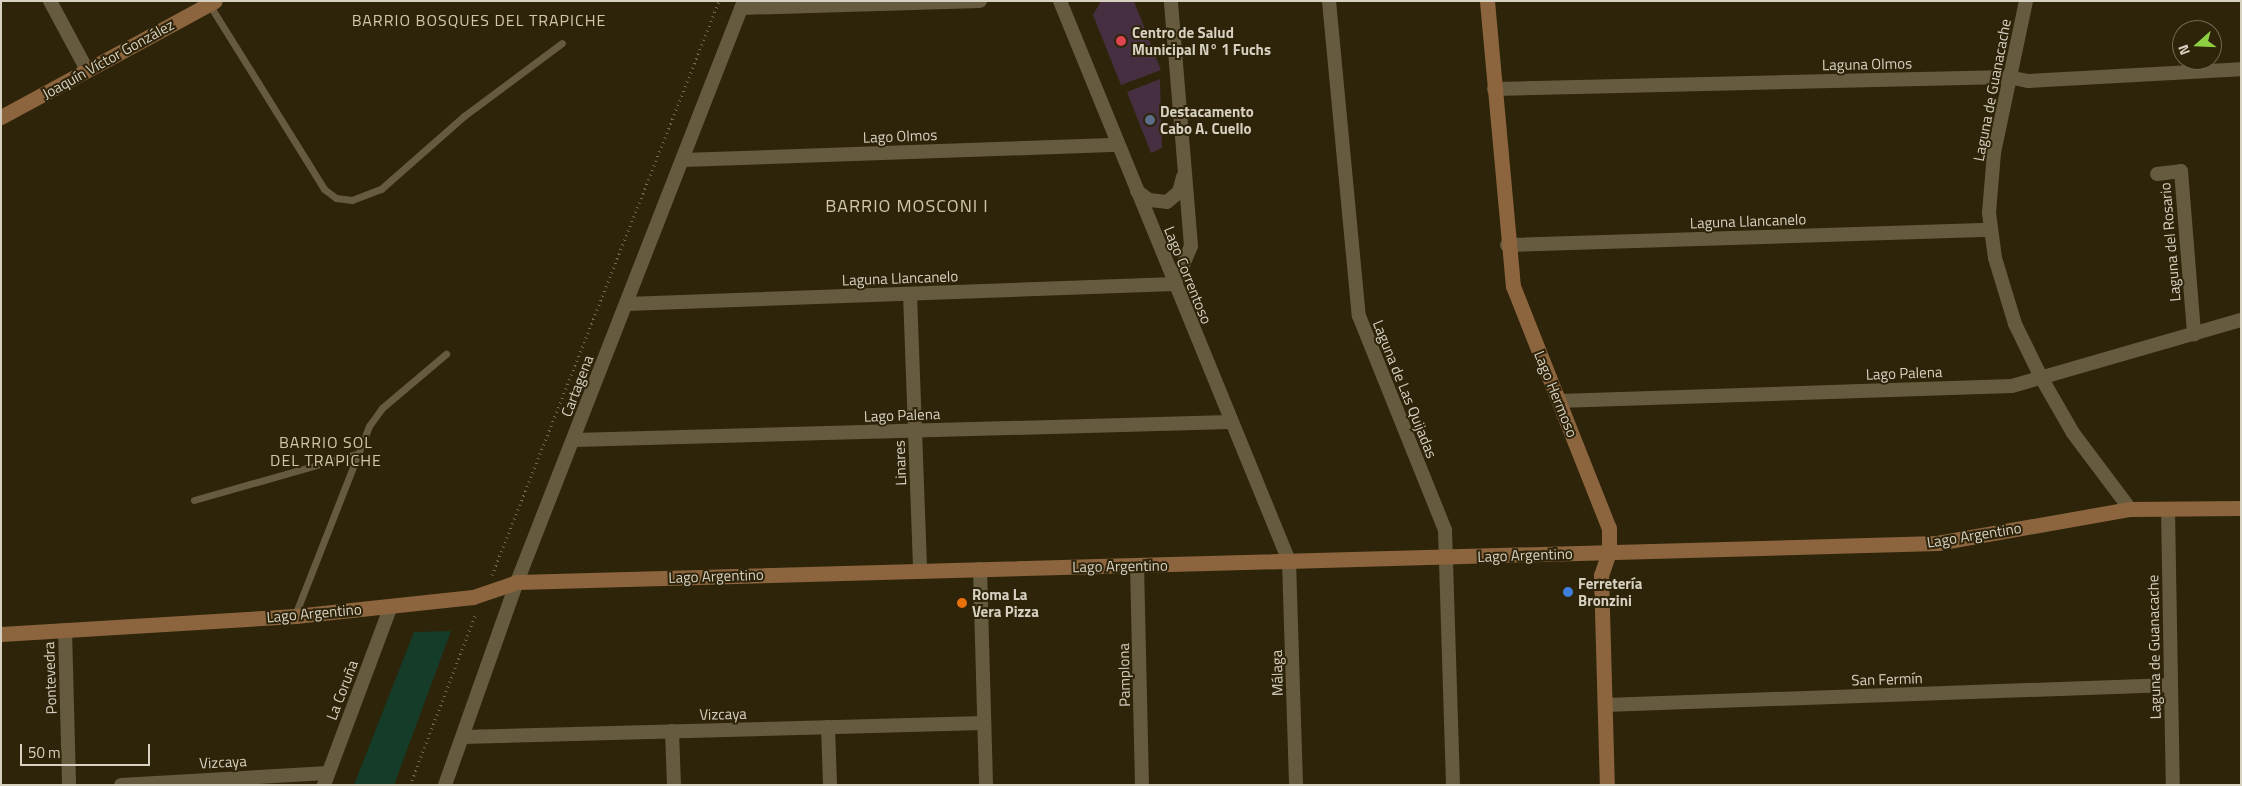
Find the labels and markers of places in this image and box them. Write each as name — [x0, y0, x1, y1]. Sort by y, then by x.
place label: Centro de Salud Municipal N° 1 Fuchs — [1132, 23, 1271, 58]
marker: Centro de Salud Municipal N° 1 Fuchs — [1114, 34, 1128, 48]
place label: Destacamento Cabo A. Cuello — [1160, 102, 1254, 137]
marker: Destacamento Cabo A. Cuello — [1144, 114, 1156, 126]
place label: Ferretería Bronzini — [1578, 574, 1642, 609]
place label: Roma La Vera Pizza — [972, 585, 1039, 620]
marker: Ferretería Bronzini — [1562, 586, 1574, 598]
marker: Roma La Vera Pizza — [956, 597, 968, 609]

